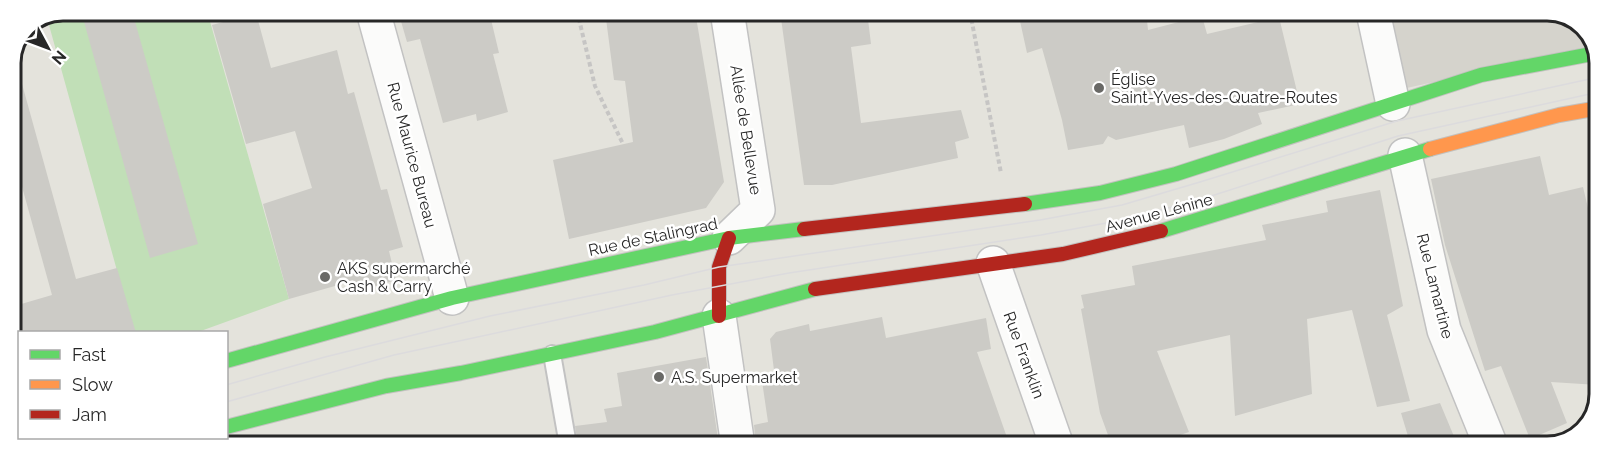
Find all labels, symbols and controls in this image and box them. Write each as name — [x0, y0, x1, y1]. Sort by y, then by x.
north arrow — [18, 18, 78, 78]
text: N — [48, 47, 70, 68]
street label: Allée de Bellevue — [726, 64, 766, 196]
place label: Église Saint-Yves-des-Quatre-Routes — [1111, 69, 1338, 107]
street label: Rue Maurice Bureau — [383, 80, 441, 230]
marker: Église Saint-Yves-des-Quatre-Routes — [1092, 81, 1106, 95]
street label: Avenue Lénine — [1103, 190, 1215, 236]
street label: Rue de Stalingrad — [587, 214, 719, 260]
street label: Rue Lamartine — [1413, 231, 1457, 341]
place label: AKS supermarché Cash & Carry — [337, 259, 470, 296]
marker: AKS supermarché Cash & Carry — [318, 270, 332, 284]
street label: Rue Franklin — [999, 309, 1049, 401]
legend — [18, 331, 228, 439]
text: Fast — [72, 344, 106, 365]
place label: A.S. Supermarket — [671, 368, 798, 387]
marker: A.S. Supermarket — [652, 370, 666, 384]
text: Slow — [72, 374, 113, 395]
text: Jam — [72, 404, 107, 425]

